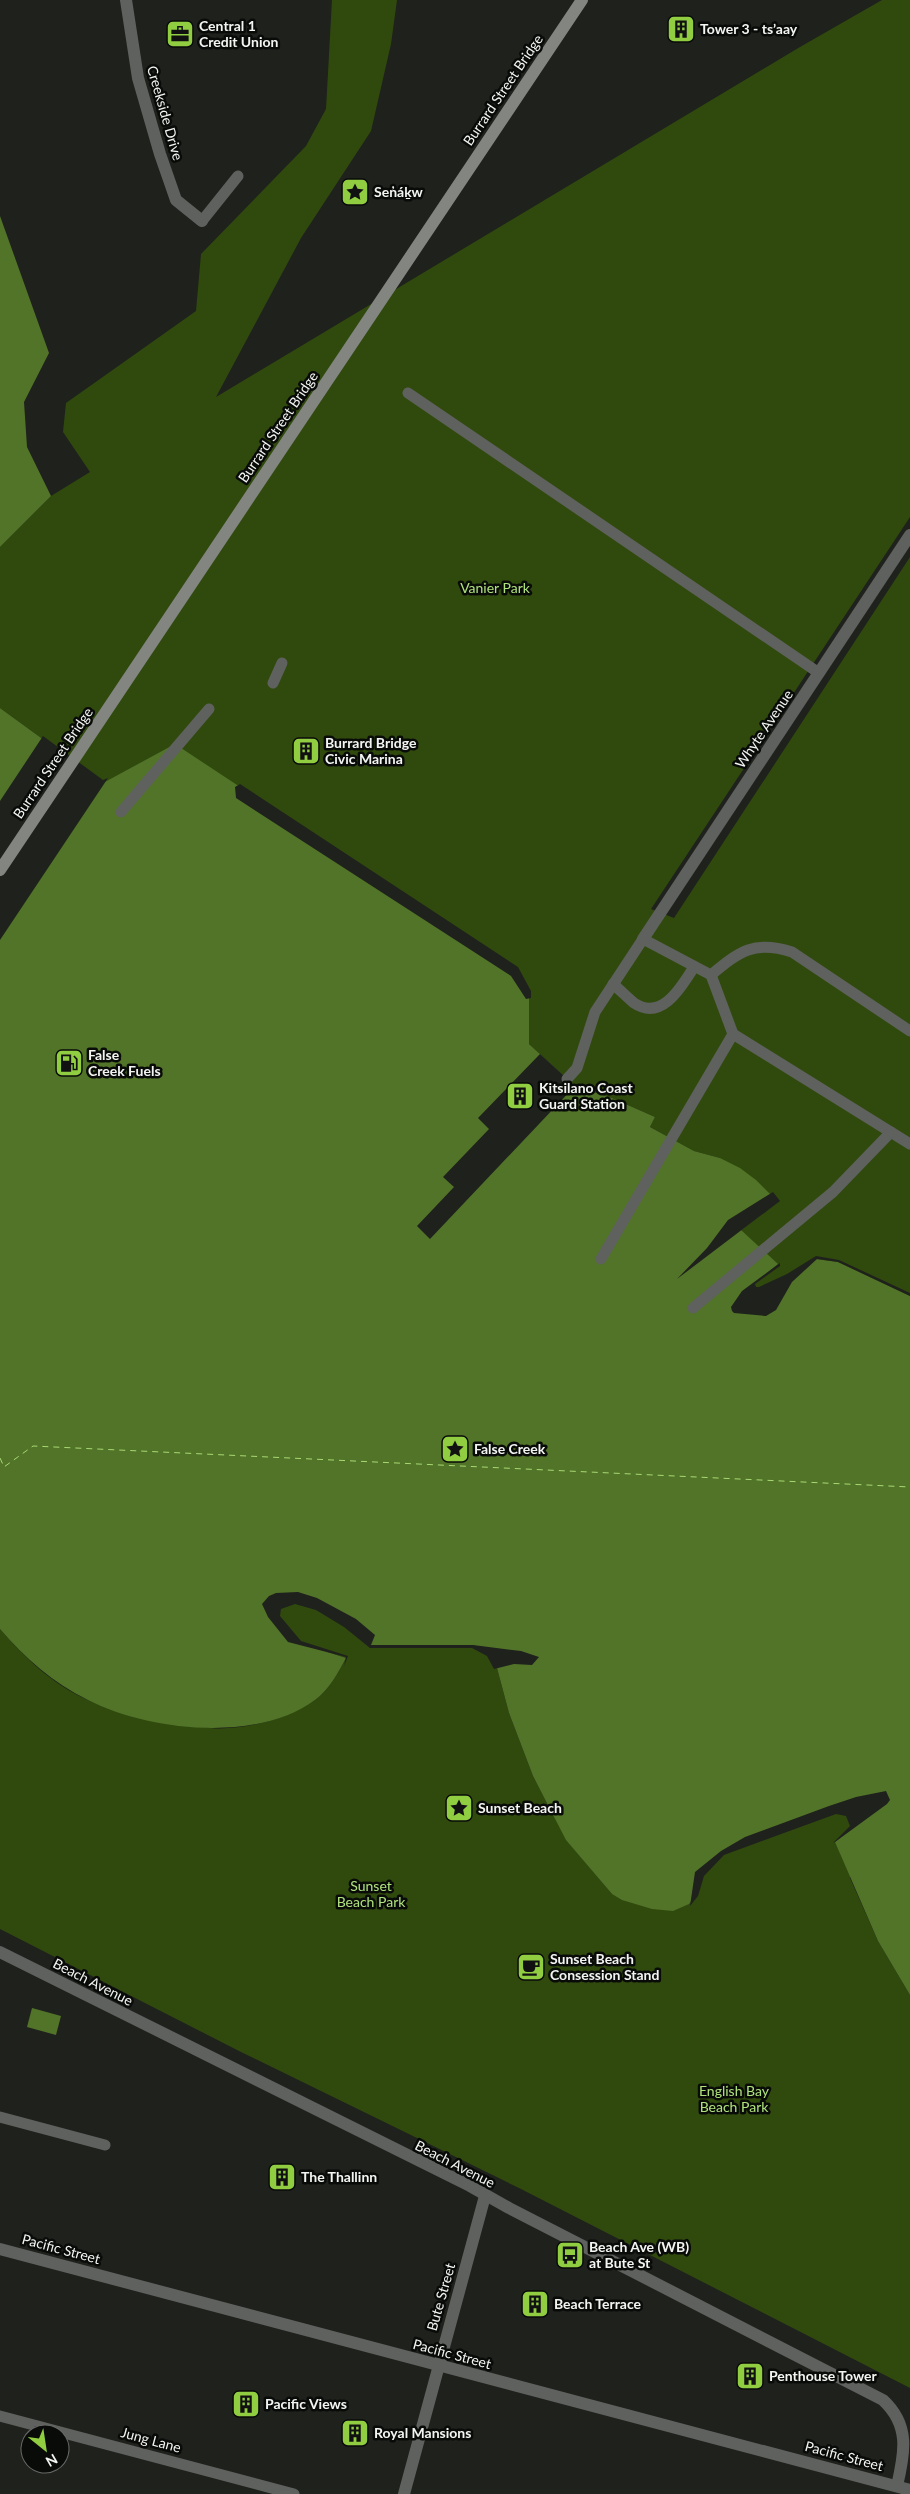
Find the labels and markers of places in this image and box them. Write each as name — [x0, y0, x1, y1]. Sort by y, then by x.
building icon: Tower 3 - ts’aay — [666, 14, 696, 44]
place label: Central 1 Credit Union — [199, 17, 279, 50]
office icon: Central 1 Credit Union — [165, 19, 195, 49]
place label: Tower 3 - ts’aay — [700, 20, 798, 37]
place icon: Sen̓áḵw — [340, 177, 370, 207]
place label: Sen̓áḵw — [374, 183, 424, 200]
place label: Burrard Bridge Civic Marina — [325, 734, 417, 767]
building icon: Burrard Bridge Civic Marina — [291, 736, 321, 766]
place label: False Creek Fuels — [88, 1046, 161, 1079]
fuel station icon: False Creek Fuels — [54, 1048, 84, 1078]
place label: Kitsilano Coast Guard Station — [539, 1079, 633, 1112]
building icon: Kitsilano Coast Guard Station — [505, 1081, 535, 1111]
place icon: False Creek — [440, 1434, 470, 1464]
place label: False Creek — [474, 1440, 546, 1457]
place icon: Sunset Beach — [444, 1793, 474, 1823]
place label: Sunset Beach — [478, 1799, 562, 1816]
place label: Sunset Beach Consession Stand — [550, 1950, 659, 1983]
cafe icon: Sunset Beach Consession Stand — [516, 1952, 546, 1982]
building icon: The Thallinn — [267, 2162, 297, 2192]
place label: The Thallinn — [301, 2168, 377, 2185]
place label: Beach Ave (WB) at Bute St — [589, 2238, 689, 2271]
bus stop icon: Beach Ave (WB) at Bute St — [555, 2240, 585, 2270]
building icon: Beach Terrace — [520, 2289, 550, 2319]
place label: Beach Terrace — [554, 2295, 642, 2312]
building icon: Penthouse Tower — [735, 2361, 765, 2391]
place label: Penthouse Tower — [769, 2367, 877, 2384]
building icon: Pacific Views — [231, 2389, 261, 2419]
place label: Pacific Views — [265, 2395, 347, 2412]
building icon: Royal Mansions — [340, 2418, 370, 2448]
place label: Royal Mansions — [374, 2424, 471, 2441]

